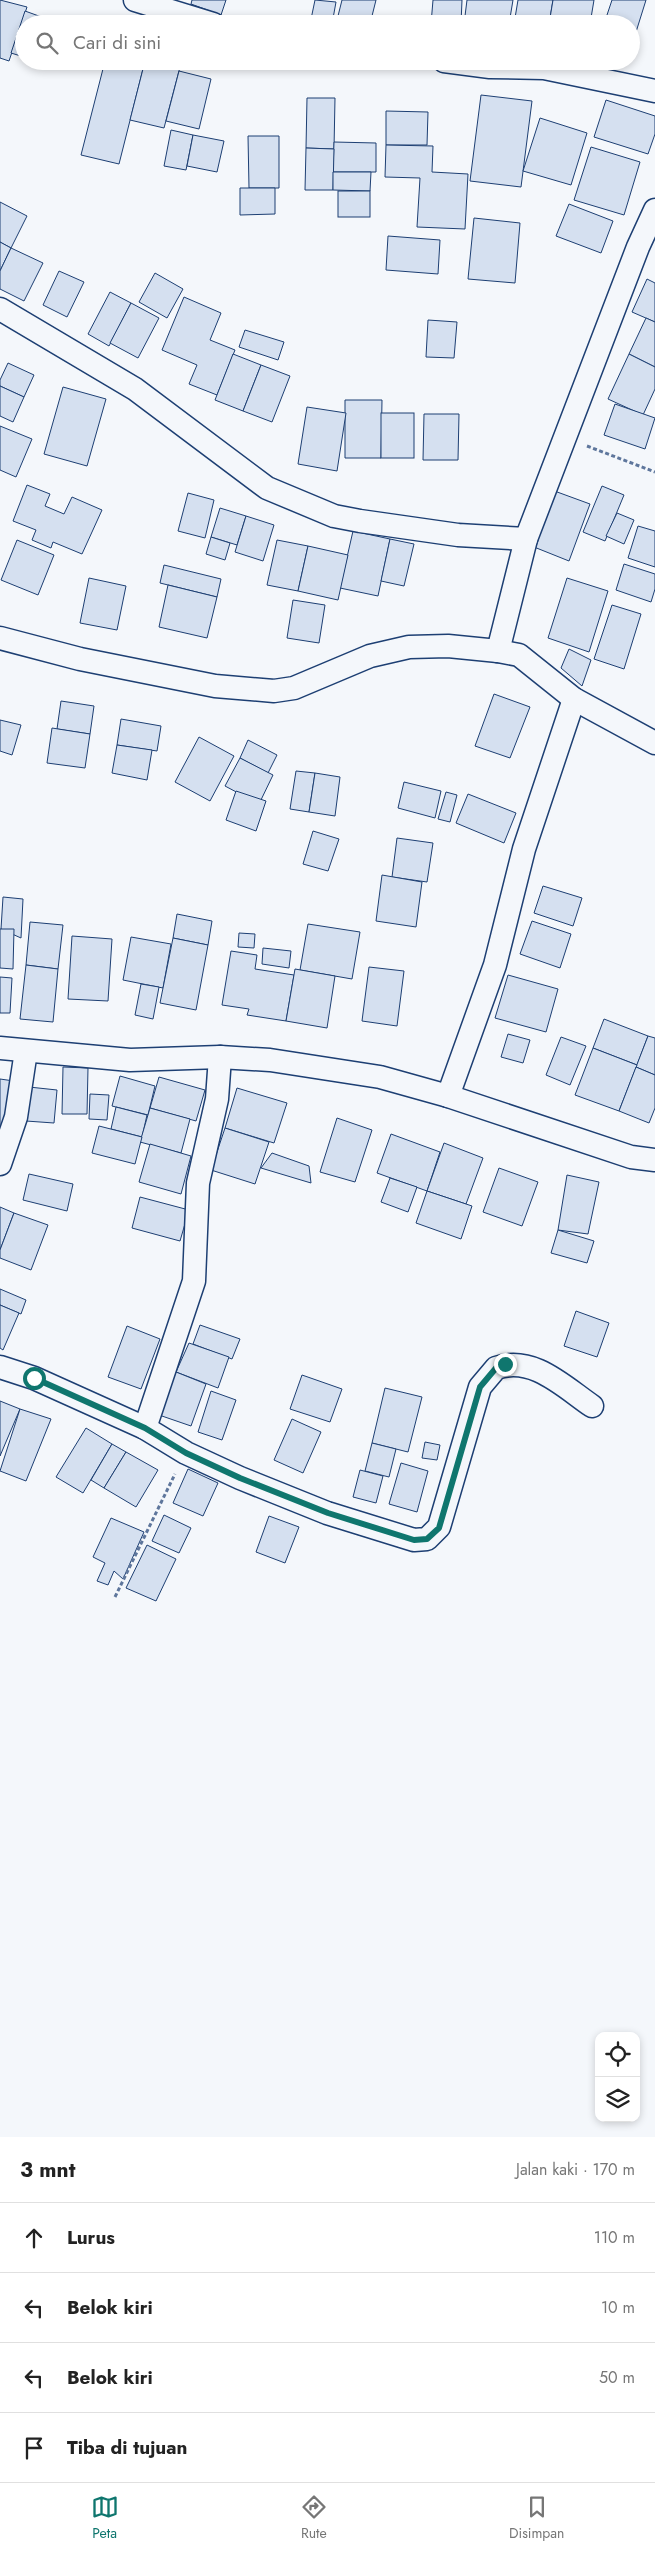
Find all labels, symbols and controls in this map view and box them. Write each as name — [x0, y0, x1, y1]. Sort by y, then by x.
search box — [15, 15, 640, 70]
icon: search — [33, 29, 61, 57]
text: Cari di sini — [73, 29, 161, 56]
route end — [494, 1353, 517, 1376]
route start — [23, 1367, 46, 1390]
map controls — [595, 2032, 640, 2122]
button: locate — [595, 2032, 640, 2077]
button: layers — [595, 2077, 640, 2122]
text: 3 mnt — [20, 2155, 75, 2185]
text: Jalan kaki · 170 m — [516, 2158, 635, 2181]
icon: ahead — [20, 2224, 48, 2252]
text: Lurus — [67, 2224, 115, 2251]
text: 110 m — [594, 2226, 635, 2249]
icon: left — [20, 2294, 48, 2322]
text: Belok kiri — [67, 2294, 153, 2321]
text: 10 m — [601, 2296, 635, 2319]
icon: left — [20, 2364, 48, 2392]
text: Belok kiri — [67, 2364, 153, 2391]
text: 50 m — [599, 2366, 635, 2389]
icon: arrive — [20, 2434, 48, 2462]
text: Tiba di tujuan — [67, 2434, 187, 2461]
tab: Peta — [91, 2493, 119, 2543]
tab: Rute — [300, 2493, 328, 2543]
tab: Disimpan — [509, 2493, 564, 2543]

